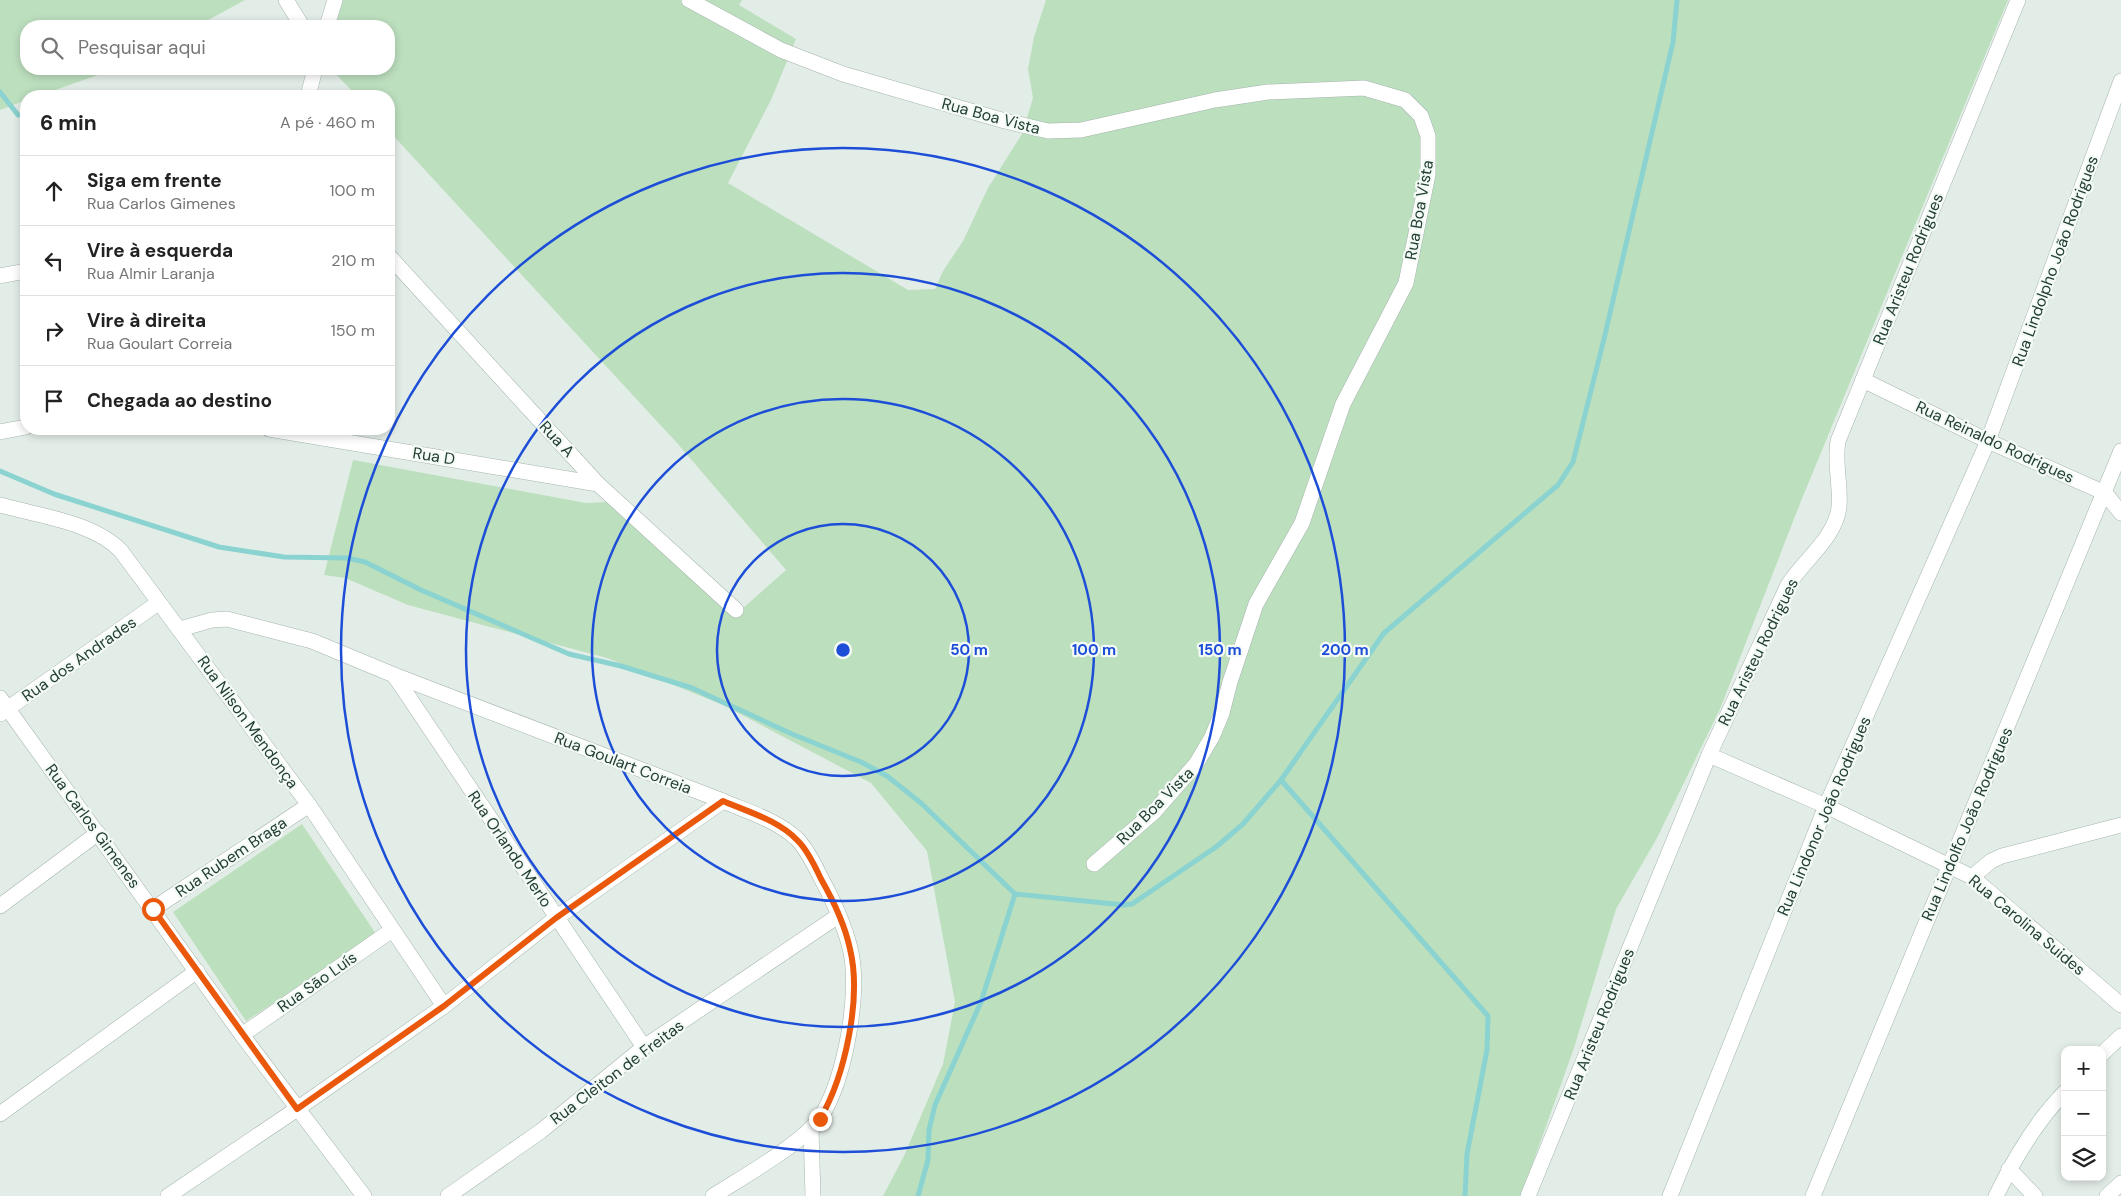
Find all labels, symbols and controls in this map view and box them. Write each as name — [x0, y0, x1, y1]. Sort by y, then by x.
search box — [20, 20, 395, 75]
icon: search — [38, 34, 66, 62]
text: Pesquisar aqui — [78, 35, 206, 60]
street label: Rua Boa Vista — [940, 93, 1042, 139]
text: 6 min — [40, 109, 97, 137]
text: A pé · 460 m — [280, 112, 375, 133]
street label: Rua Lindolpho João Rodrigues — [2007, 153, 2103, 369]
street label: Rua Boa Vista — [1400, 158, 1438, 262]
text: Siga em frente — [87, 168, 222, 193]
icon: ahead — [40, 177, 68, 205]
text: 100 m — [330, 180, 375, 201]
street label: Rua Aristeu Rodrigues — [1868, 190, 1948, 348]
text: Rua Carlos Gimenes — [87, 193, 236, 214]
text: Vire à esquerda — [87, 238, 233, 263]
icon: left — [40, 247, 68, 275]
text: 210 m — [331, 250, 375, 271]
text: Rua Almir Laranja — [87, 263, 215, 284]
text: Vire à direita — [87, 308, 206, 333]
icon: right — [40, 317, 68, 345]
text: 150 m — [331, 320, 375, 341]
text: Rua Goulart Correia — [87, 333, 232, 354]
icon: arrive — [40, 387, 68, 415]
text: Chegada ao destino — [87, 388, 272, 413]
street label: Rua Reinaldo Rodrigues — [1912, 396, 2078, 488]
street label: Rua A — [535, 416, 579, 462]
street label: Rua D — [411, 442, 457, 470]
street label: Rua Aristeu Rodrigues — [1713, 575, 1803, 729]
street label: Rua dos Andrades — [18, 612, 140, 706]
text: 50 m — [950, 640, 988, 660]
text: 100 m — [1072, 640, 1116, 660]
text: 150 m — [1199, 640, 1242, 660]
text: 200 m — [1321, 640, 1369, 660]
centre of rings — [834, 641, 852, 659]
street label: Rua Nilson Mendonça — [193, 651, 303, 793]
street label: Rua Lindonor João Rodrigues — [1772, 713, 1876, 919]
street label: Rua Lindolfo João Rodrigues — [1917, 724, 2017, 924]
street label: Rua Goulart Correia — [551, 727, 695, 799]
street label: Rua Carlos Gimenes — [41, 760, 145, 892]
street label: Rua Boa Vista — [1112, 763, 1198, 849]
street label: Rua Orlando Merlo — [463, 786, 557, 912]
street label: Rua Rubem Braga — [171, 812, 291, 902]
street label: Rua Carolina Suides — [1964, 870, 2090, 980]
route start — [142, 898, 165, 921]
street label: Rua Aristeu Rodrigues — [1559, 945, 1639, 1103]
street label: Rua São Luís — [273, 947, 361, 1017]
street label: Rua Cleiton de Freitas — [546, 1015, 688, 1129]
map controls — [2061, 1046, 2106, 1181]
button: + — [2061, 1046, 2106, 1091]
button: − — [2061, 1091, 2106, 1136]
route end — [809, 1108, 832, 1131]
button: layers — [2061, 1136, 2106, 1181]

